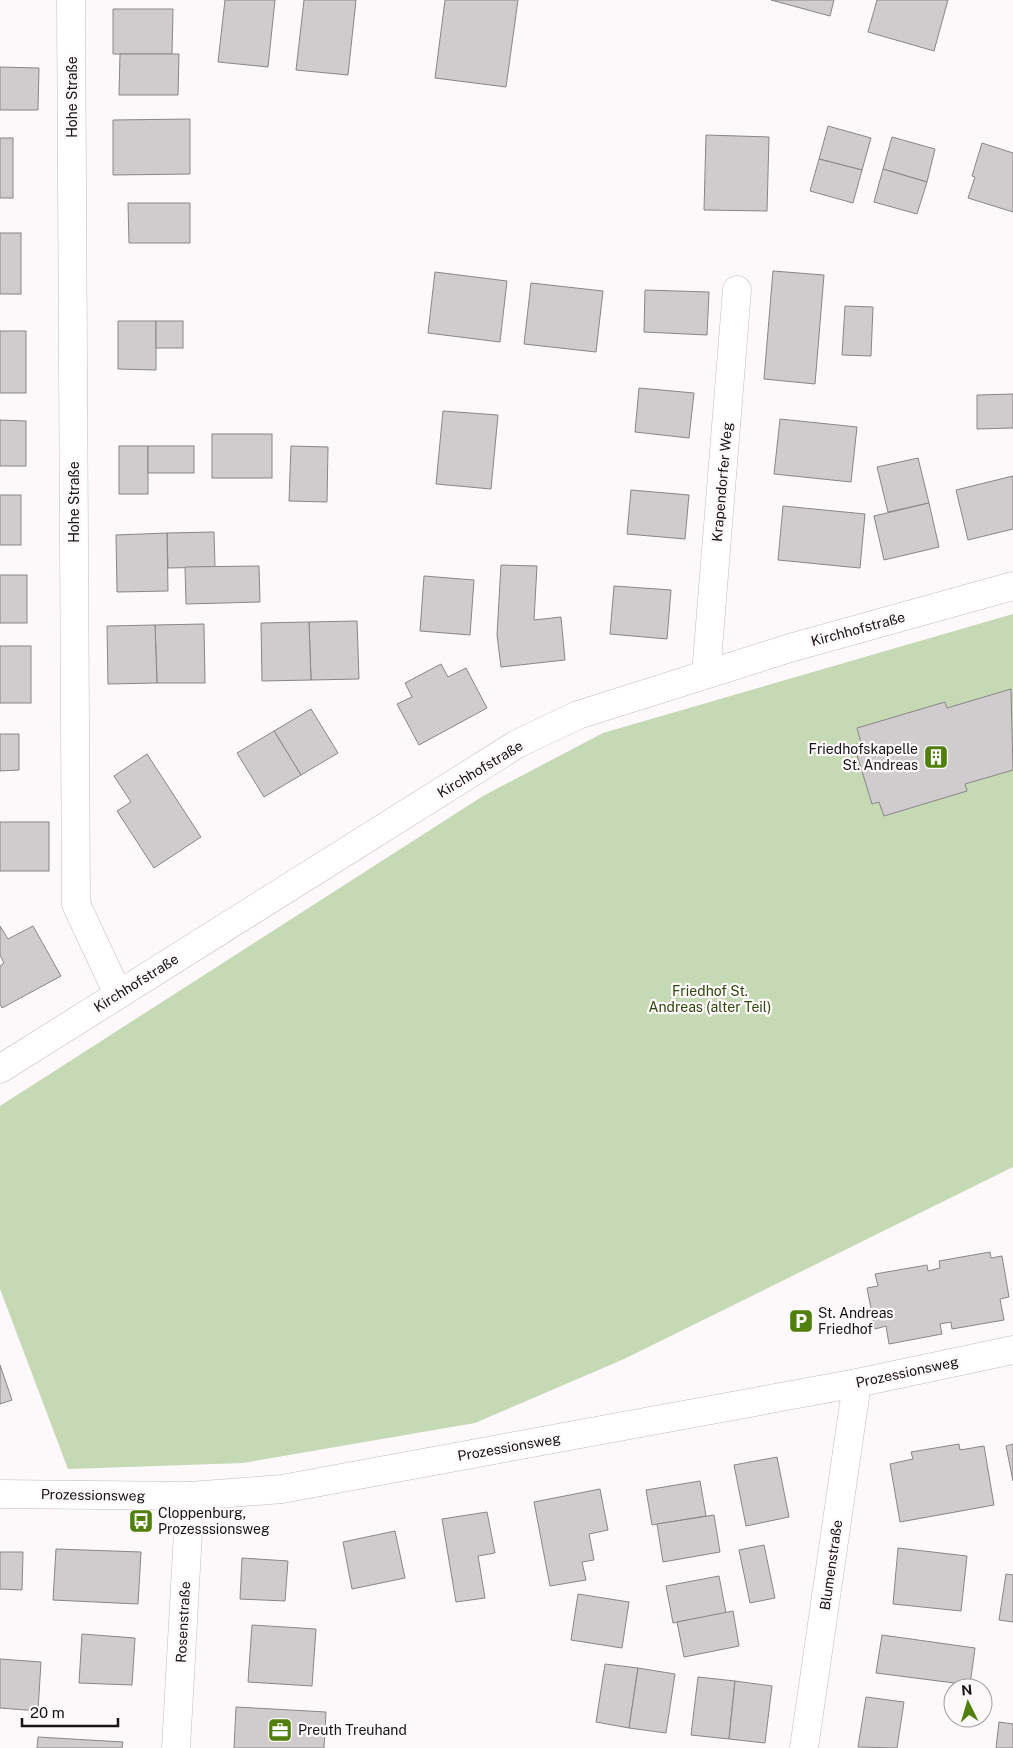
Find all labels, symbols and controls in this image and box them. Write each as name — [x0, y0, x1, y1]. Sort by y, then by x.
street label: Hohe Straße — [64, 56, 80, 138]
street label: Krapendorfer Weg — [709, 421, 735, 542]
street label: Hohe Straße — [66, 461, 82, 543]
street label: Kirchhofstraße — [809, 609, 907, 649]
street label: Kirchhofstraße — [434, 737, 526, 801]
place label: Friedhofskapelle St. Andreas — [809, 741, 918, 773]
building icon: Friedhofskapelle St. Andreas — [923, 744, 949, 770]
street label: Kirchhofstraße — [91, 951, 181, 1015]
park label: Friedhof St. Andreas (alter Teil) — [649, 983, 771, 1015]
place label: St. Andreas Friedhof — [818, 1305, 893, 1337]
parking icon: St. Andreas Friedhof — [788, 1308, 814, 1334]
street label: Prozessionsweg — [854, 1353, 960, 1391]
street label: Prozessionsweg — [456, 1430, 562, 1464]
street label: Prozessionsweg — [41, 1486, 146, 1504]
place label: Cloppenburg, Prozesssionsweg — [158, 1505, 270, 1537]
bus stop icon: Cloppenburg, Prozesssionsweg — [128, 1508, 154, 1534]
street label: Blumenstraße — [817, 1519, 845, 1611]
street label: Rosenstraße — [173, 1581, 193, 1663]
north arrow — [943, 1678, 993, 1728]
text: N — [961, 1682, 973, 1698]
scale bar — [22, 1696, 119, 1728]
text: 20 m — [30, 1704, 65, 1721]
office icon: Preuth Treuhand — [267, 1717, 293, 1743]
place label: Preuth Treuhand — [298, 1722, 407, 1738]

